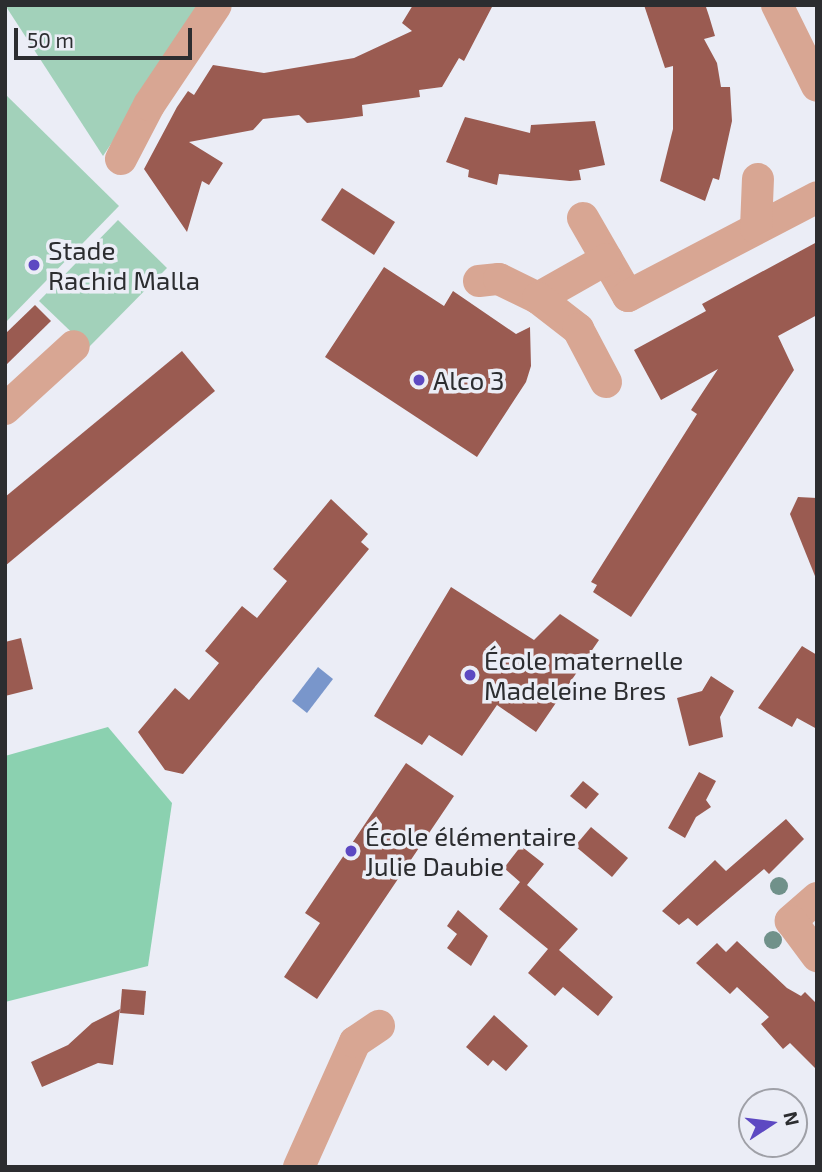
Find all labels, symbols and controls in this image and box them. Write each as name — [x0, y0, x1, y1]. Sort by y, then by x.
scale bar — [18, 14, 196, 58]
text: 50 m — [27, 27, 74, 52]
place label: Stade Rachid Malla — [48, 234, 200, 296]
marker: Stade Rachid Malla — [26, 257, 42, 273]
place label: Alco 3 — [433, 364, 504, 396]
marker: Alco 3 — [411, 372, 427, 388]
place label: École maternelle Madeleine Bres — [484, 644, 683, 706]
marker: École maternelle Madeleine Bres — [462, 667, 478, 683]
place label: École élémentaire Julie Daubie — [365, 820, 576, 882]
marker: École élémentaire Julie Daubie — [343, 843, 359, 859]
north arrow — [738, 1088, 808, 1158]
text: N — [779, 1109, 805, 1128]

